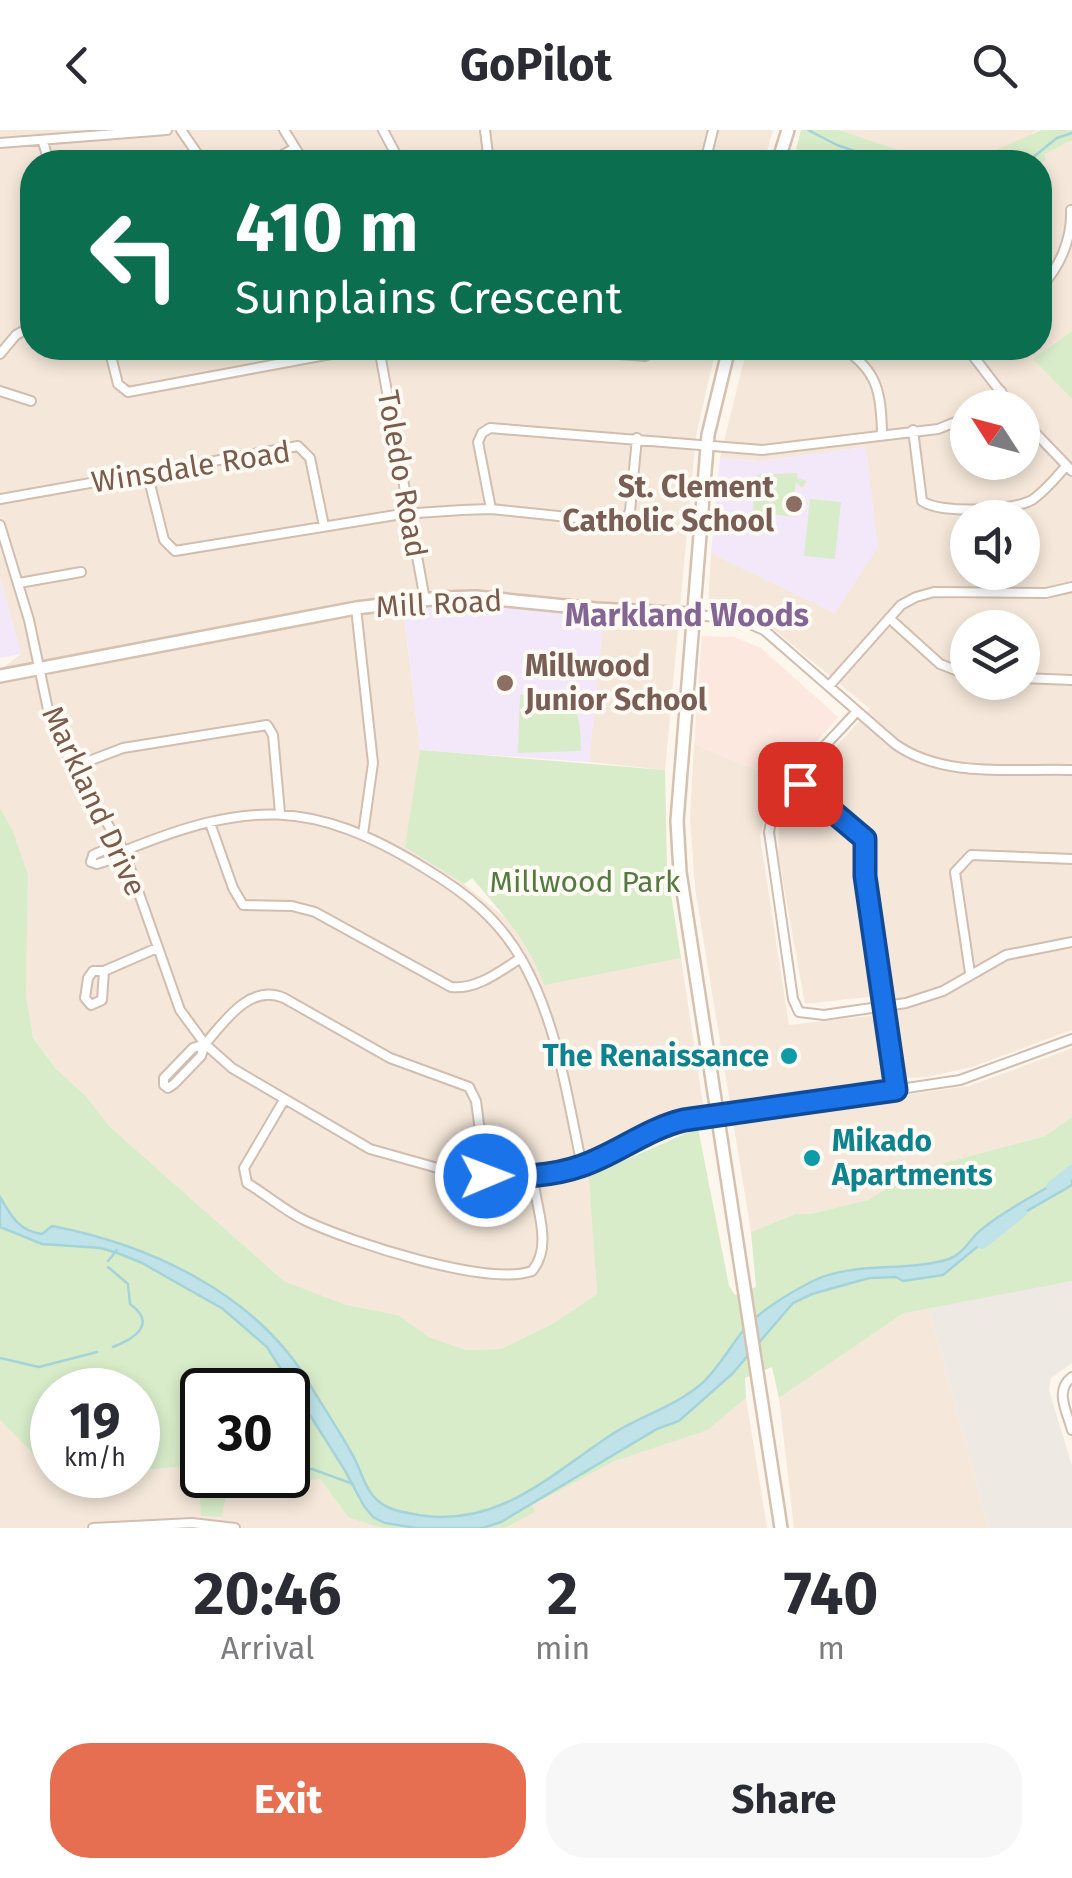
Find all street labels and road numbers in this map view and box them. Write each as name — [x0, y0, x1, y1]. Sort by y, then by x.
street label: Toledo Road — [370, 388, 434, 560]
street label: Winsdale Road — [89, 434, 293, 500]
street label: Mill Road — [375, 583, 503, 625]
street label: Markland Drive — [34, 700, 154, 902]

